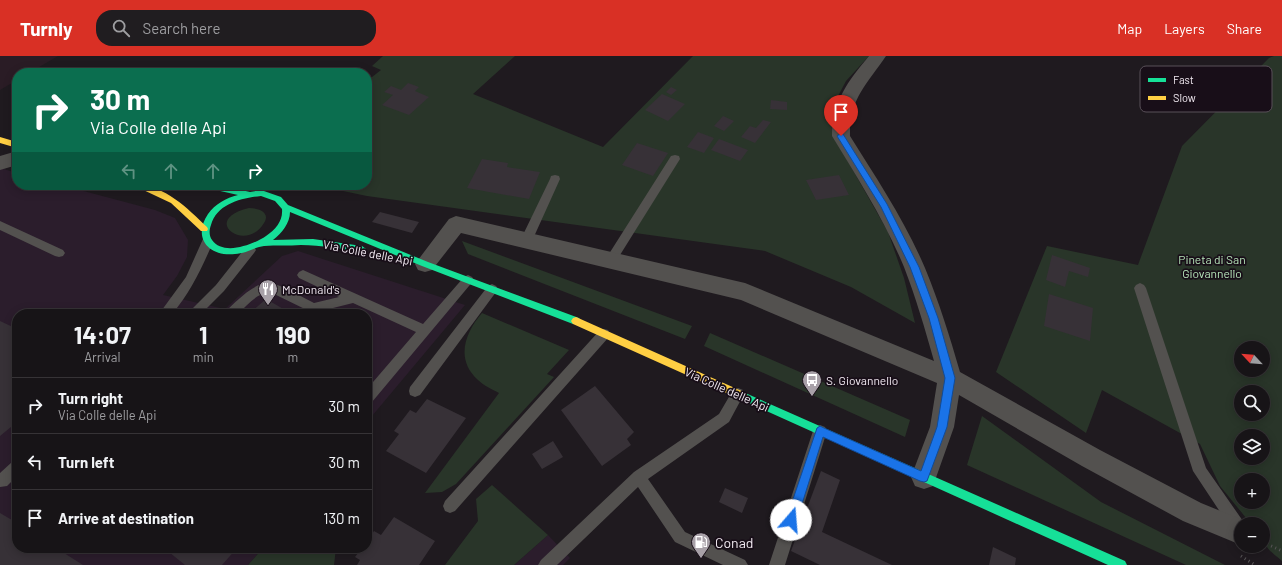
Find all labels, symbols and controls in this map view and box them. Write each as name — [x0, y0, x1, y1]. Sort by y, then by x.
search box — [96, 10, 376, 46]
text: Turnly — [20, 17, 72, 40]
icon: search — [110, 17, 132, 39]
text: Search here — [142, 19, 220, 37]
text: Map — [1117, 20, 1142, 37]
text: Layers — [1164, 20, 1205, 37]
text: Share — [1227, 20, 1262, 37]
legend — [1140, 66, 1272, 112]
text: Fast — [1173, 73, 1194, 86]
text: 30 m — [90, 82, 150, 116]
icon: right — [24, 84, 76, 136]
text: Slow — [1173, 91, 1196, 104]
pin — [824, 95, 858, 136]
icon: arrive — [830, 101, 852, 123]
text: Via Colle delle Api — [90, 116, 227, 138]
icon: left — [118, 160, 140, 182]
icon: ahead — [160, 160, 182, 182]
icon: ahead — [202, 160, 224, 182]
icon: right — [244, 160, 266, 182]
street label: Via Colle delle Api — [322, 236, 414, 268]
park label: Pineta di San Giovannello — [1178, 252, 1246, 280]
restaurant icon: McDonald's — [257, 278, 279, 306]
place label: McDonald's — [282, 282, 340, 296]
text: 14:07 — [74, 320, 131, 349]
text: 1 — [199, 320, 207, 349]
text: 190 — [275, 320, 310, 349]
north arrow — [1234, 341, 1270, 377]
map controls — [1234, 341, 1270, 553]
text: Arrival — [84, 349, 121, 365]
text: min — [193, 349, 214, 365]
text: m — [287, 349, 298, 365]
street label: Via Colle delle Api — [683, 364, 771, 414]
bus stop icon: S. Giovannello — [801, 369, 823, 397]
place label: S. Giovannello — [826, 373, 898, 387]
button: search — [1234, 385, 1270, 421]
text: Turn right — [58, 389, 123, 407]
icon: right — [24, 395, 46, 417]
text: 30 m — [328, 397, 360, 415]
text: Via Colle delle Api — [58, 407, 157, 423]
button: layers — [1234, 429, 1270, 465]
icon: left — [24, 451, 46, 473]
text: Turn left — [58, 453, 114, 471]
text: 30 m — [328, 453, 360, 471]
button: + — [1234, 473, 1270, 509]
position arrow — [770, 499, 812, 541]
icon: arrive — [24, 507, 46, 529]
text: Arrive at destination — [58, 509, 194, 527]
text: 130 m — [323, 509, 360, 527]
button: − — [1234, 517, 1270, 553]
fuel station icon: Conad — [690, 531, 712, 559]
place label: Conad — [715, 534, 753, 551]

